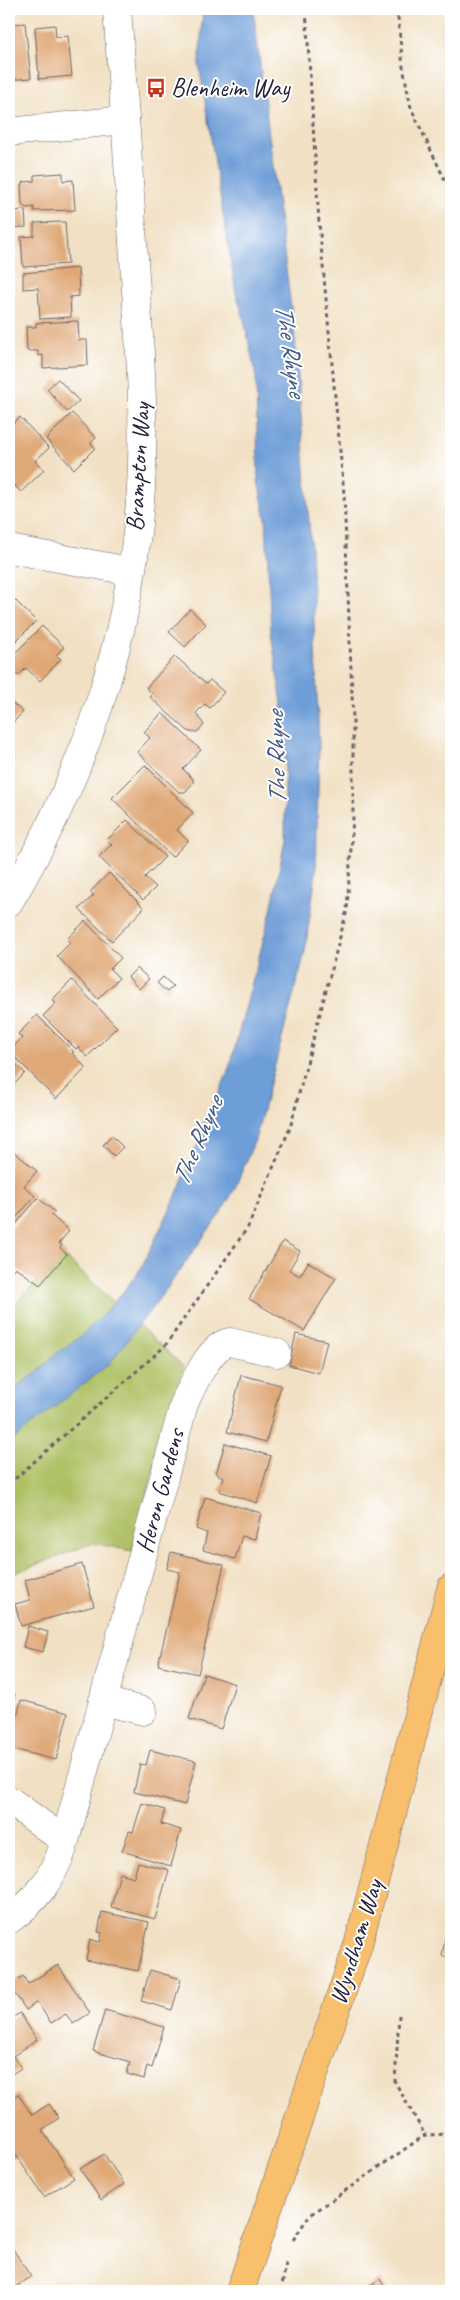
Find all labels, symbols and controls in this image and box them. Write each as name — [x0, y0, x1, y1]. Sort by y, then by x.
place label: Blenheim Way — [171, 72, 291, 104]
bus stop icon: Blenheim Way — [145, 77, 167, 99]
water label: The Rhyne — [267, 301, 315, 402]
street label: Brampton Way — [119, 399, 157, 532]
water label: The Rhyne — [258, 707, 294, 805]
water label: The Rhyne — [164, 1088, 232, 1190]
street label: Heron Gardens — [128, 1423, 192, 1556]
street label: Wyndham Way — [322, 1874, 391, 2008]

